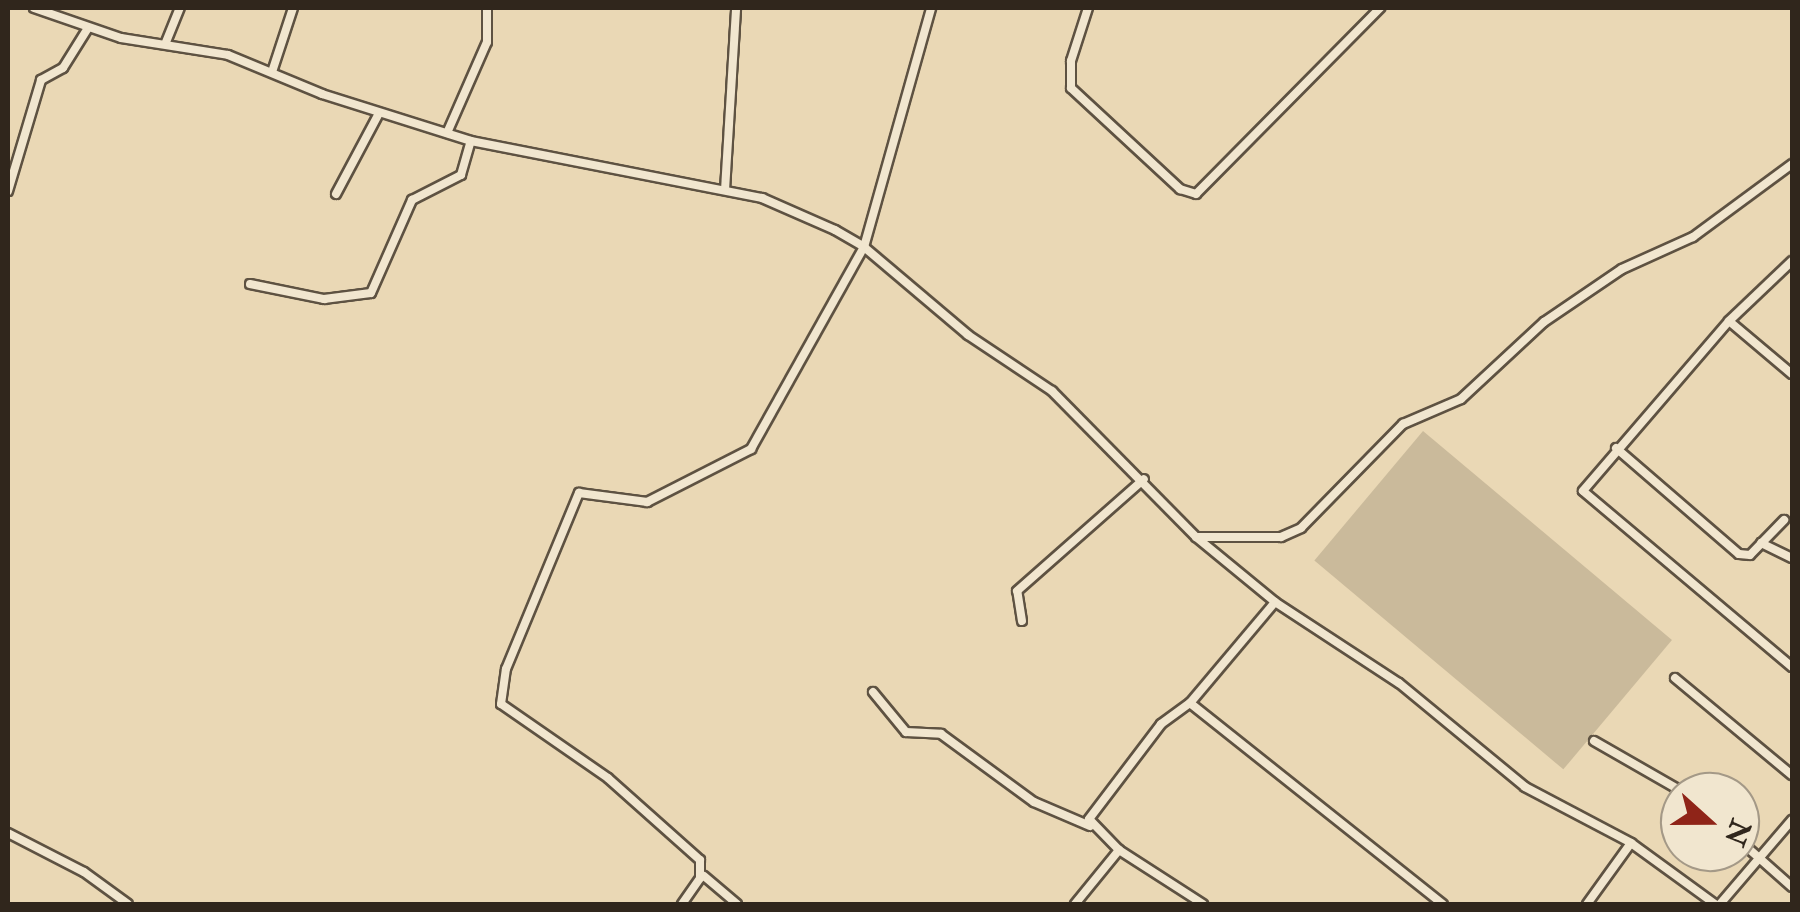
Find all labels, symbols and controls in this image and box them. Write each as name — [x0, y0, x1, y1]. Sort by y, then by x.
north arrow — [1660, 772, 1760, 872]
text: N — [1716, 814, 1757, 850]

